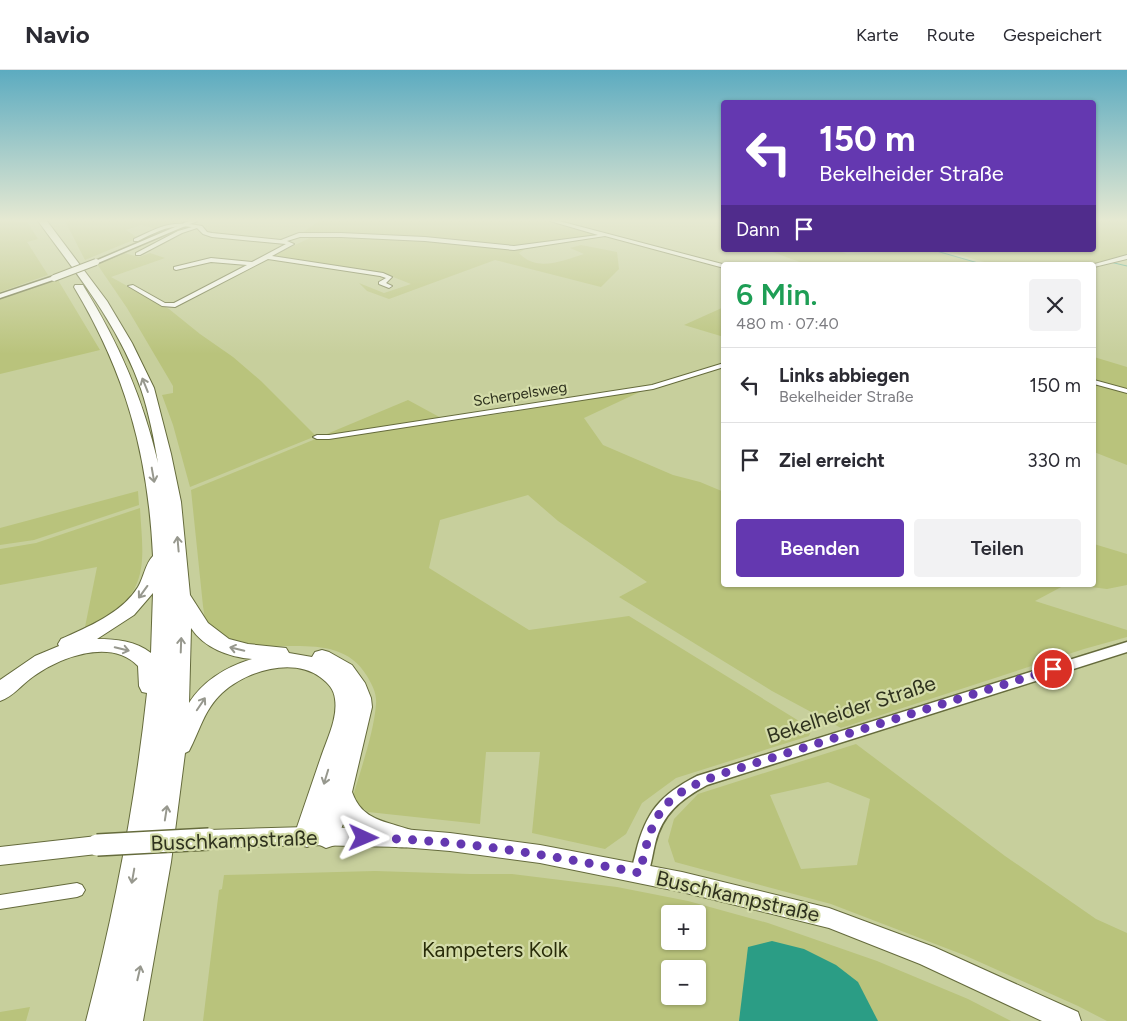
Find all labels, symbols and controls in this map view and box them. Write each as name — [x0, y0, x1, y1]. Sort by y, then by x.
text: Navio — [25, 20, 90, 49]
text: Karte — [856, 24, 899, 46]
text: Route — [927, 24, 975, 46]
text: Gespeichert — [1003, 24, 1102, 46]
text: 150 m — [819, 118, 916, 160]
icon: left — [736, 120, 801, 185]
text: Bekelheider Straße — [819, 160, 1004, 187]
icon: arrive — [790, 215, 818, 243]
text: Dann — [736, 218, 780, 241]
text: 6 Min. — [736, 276, 817, 313]
button: close — [1029, 279, 1081, 331]
text: 480 m · 07:40 — [736, 314, 839, 333]
text: Links abbiegen — [779, 364, 910, 387]
icon: left — [736, 371, 764, 399]
text: 150 m — [1029, 374, 1081, 397]
one-way arrow — [140, 378, 149, 393]
street label: Scherpelsweg — [472, 378, 568, 410]
text: Bekelheider Straße — [779, 387, 913, 406]
icon: arrive — [736, 446, 764, 474]
text: Ziel erreicht — [779, 449, 885, 472]
text: 330 m — [1027, 449, 1081, 472]
one-way arrow — [148, 467, 158, 483]
button: Beenden — [736, 519, 904, 577]
button: Teilen — [914, 519, 1081, 577]
one-way arrow — [173, 536, 182, 552]
one-way arrow — [138, 585, 148, 599]
one-way arrow — [176, 638, 185, 654]
one-way arrow — [229, 644, 245, 653]
one-way arrow — [114, 645, 130, 654]
pin — [1032, 648, 1074, 690]
icon: arrive — [1039, 655, 1067, 683]
street label: Bekelheider Straße — [763, 670, 939, 748]
one-way arrow — [195, 697, 206, 711]
one-way arrow — [321, 769, 330, 785]
one-way arrow — [161, 806, 171, 822]
position arrow — [337, 811, 389, 863]
street label: Buschkampstraße — [150, 825, 318, 855]
street label: Buschkampstraße — [654, 865, 822, 927]
one-way arrow — [127, 867, 137, 883]
map controls — [661, 905, 706, 1005]
button: + — [661, 905, 706, 950]
park label: Kampeters Kolk — [422, 937, 569, 962]
button: − — [661, 960, 706, 1005]
one-way arrow — [134, 966, 144, 982]

